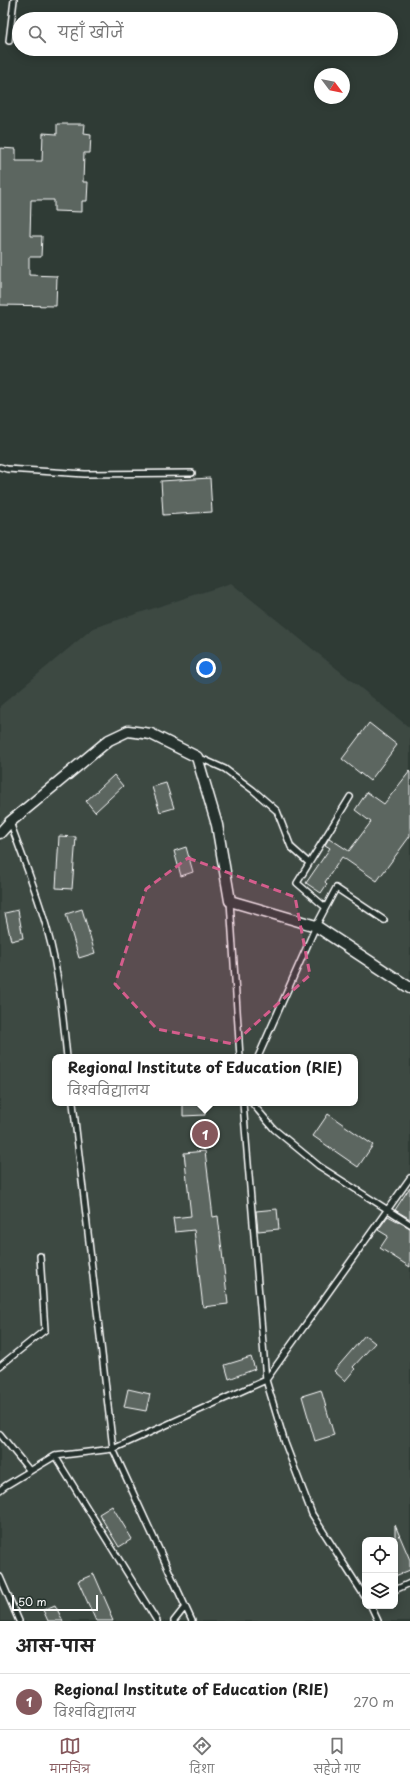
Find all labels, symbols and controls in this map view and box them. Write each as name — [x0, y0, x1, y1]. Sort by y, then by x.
search box — [12, 12, 398, 56]
text: यहाँ खोजें — [58, 20, 124, 43]
icon: search — [26, 23, 48, 45]
north arrow — [314, 68, 350, 104]
your location — [196, 658, 216, 678]
popup — [52, 1054, 358, 1106]
text: Regional Institute of Education (RIE) — [68, 1055, 342, 1078]
text: विश्वविद्यालय — [68, 1080, 149, 1099]
pin: 1 — [192, 1119, 218, 1149]
map controls — [362, 1537, 398, 1609]
button: locate — [362, 1537, 398, 1573]
button: layers — [362, 1573, 398, 1609]
scale bar — [12, 1593, 98, 1612]
text: 50 m — [18, 1593, 47, 1610]
text: आस-पास — [16, 1632, 95, 1658]
text: Regional Institute of Education (RIE) — [54, 1677, 329, 1700]
text: 1 — [26, 1692, 32, 1711]
text: 270 m — [353, 1692, 394, 1711]
text: विश्वविद्यालय — [54, 1702, 136, 1721]
tab: मानचित्र — [50, 1735, 90, 1781]
tab: दिशा — [189, 1735, 214, 1781]
tab: सहेजे गए — [314, 1735, 360, 1781]

